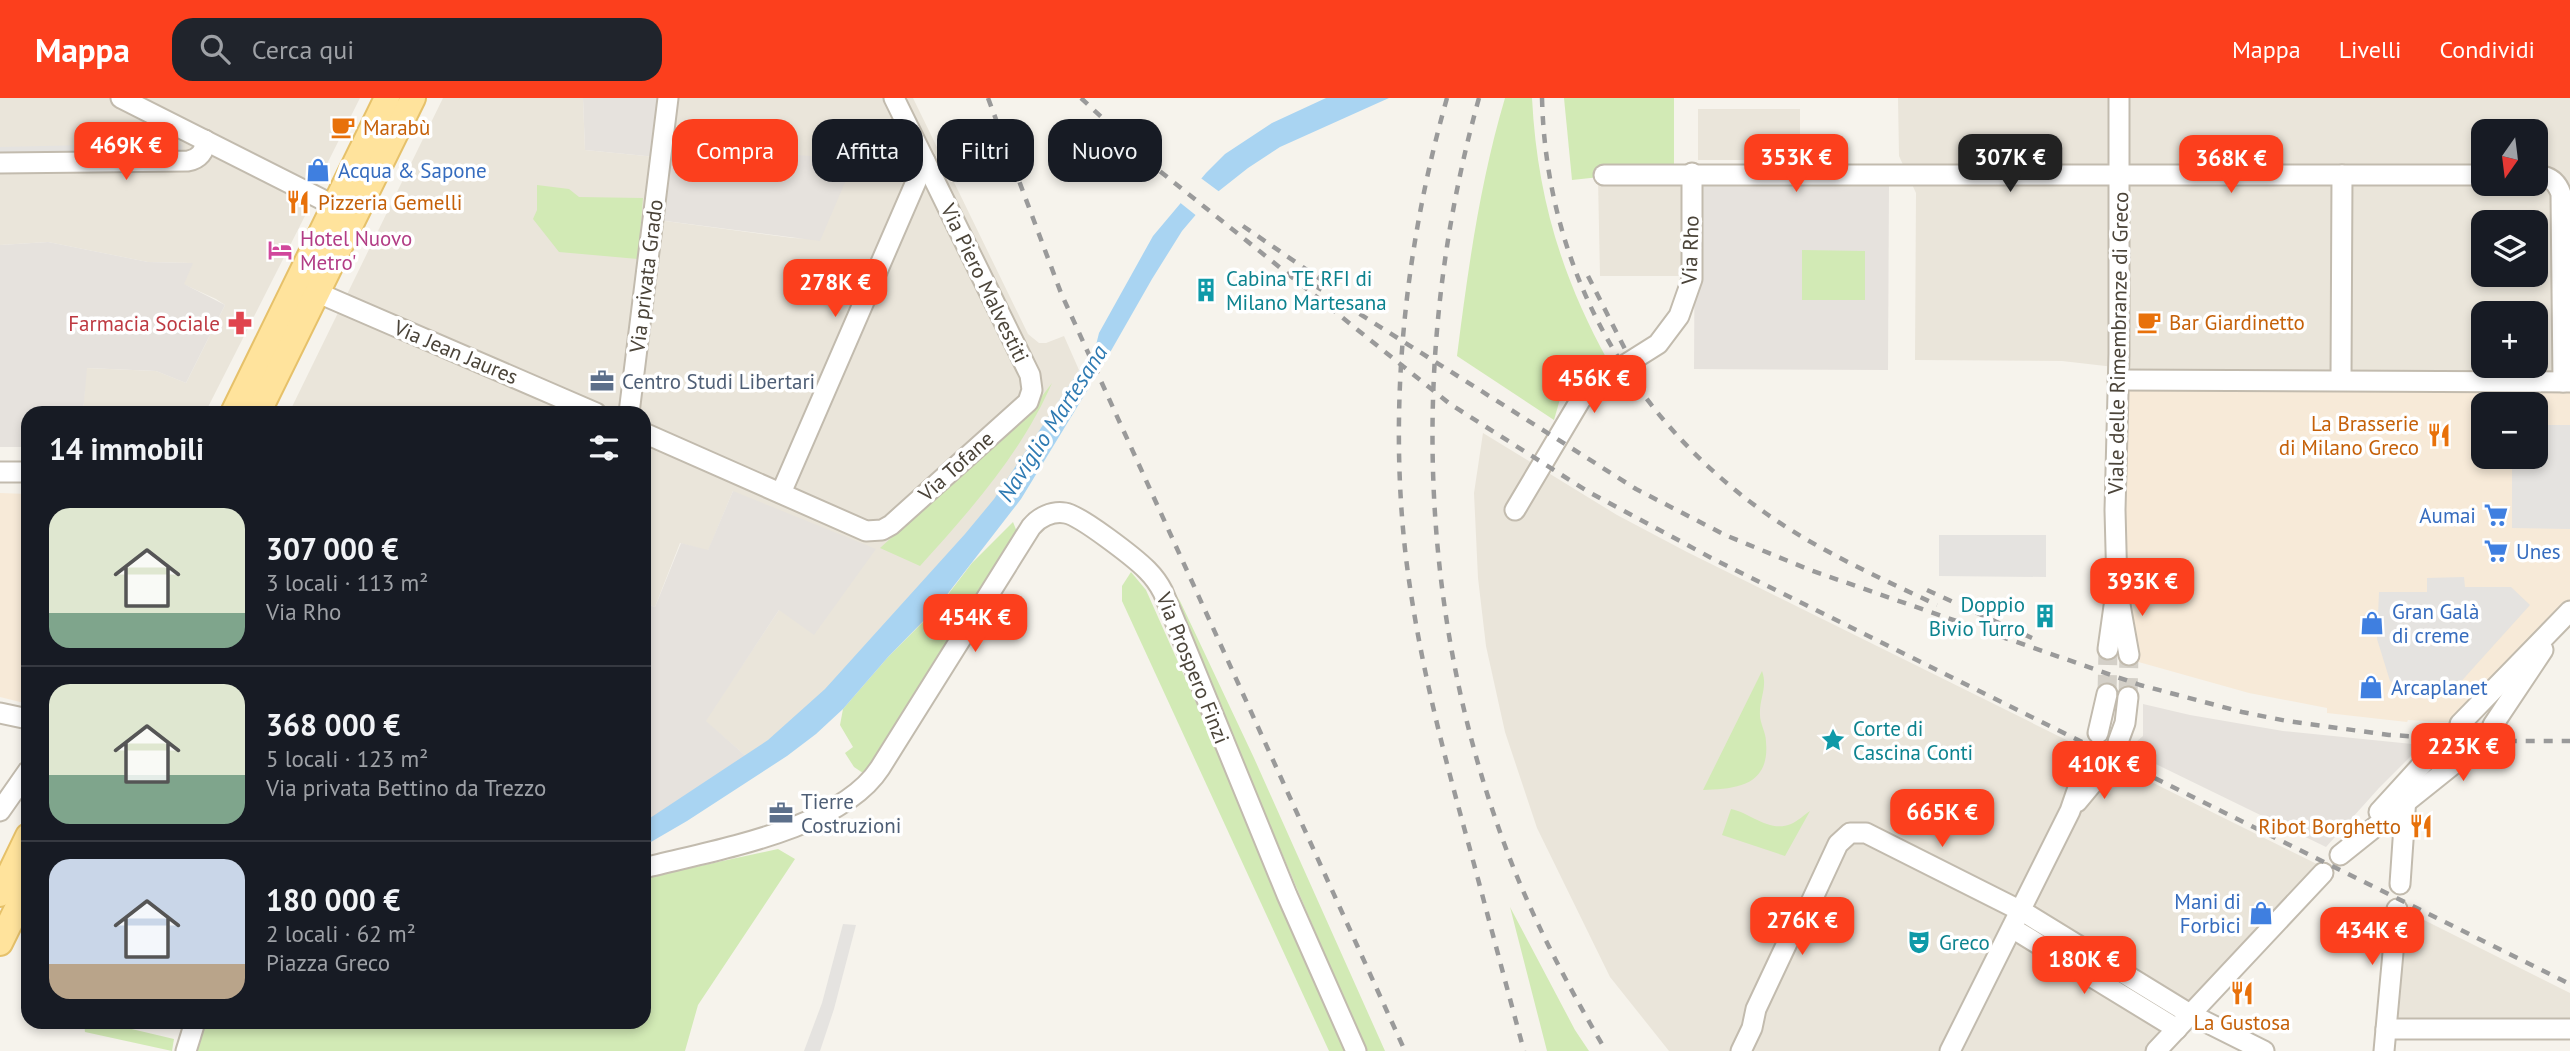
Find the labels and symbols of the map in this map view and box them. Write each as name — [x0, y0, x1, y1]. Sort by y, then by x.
cafe icon: Marabù — [329, 113, 357, 141]
place label: Marabù — [363, 114, 430, 141]
north arrow — [2471, 119, 2548, 196]
pin: 469K € — [69, 122, 183, 182]
pin: 353K € — [1739, 134, 1853, 194]
pin: 307K € — [1953, 134, 2067, 194]
pin: 368K € — [2174, 136, 2288, 195]
shop icon: Acqua & Sapone — [304, 156, 332, 184]
place label: Acqua & Sapone — [338, 157, 487, 184]
restaurant icon: Pizzeria Gemelli — [284, 188, 312, 216]
place label: Pizzeria Gemelli — [318, 189, 462, 216]
street label: Viale delle Rimembranze di Greco — [2102, 191, 2134, 496]
street label: Via privata Grado — [623, 198, 669, 355]
street label: Via Piero Malvestiti — [934, 198, 1035, 367]
street label: Via Rho — [1675, 215, 1705, 286]
place label: Hotel Nuovo Metro' — [300, 225, 412, 276]
hotel icon: Hotel Nuovo Metro' — [266, 236, 294, 264]
pin: 278K € — [778, 260, 892, 319]
place label: Cabina TE RFI di Milano Martesana — [1226, 265, 1387, 316]
building icon: Cabina TE RFI di Milano Martesana — [1192, 276, 1220, 304]
cafe icon: Bar Giardinetto — [2135, 308, 2163, 336]
pharmacy icon: Farmacia Sociale — [226, 309, 254, 337]
place label: Bar Giardinetto — [2169, 309, 2305, 336]
place label: Farmacia Sociale — [68, 310, 220, 337]
street label: Via Jean Jaures — [389, 313, 522, 390]
water label: Naviglio Martesana — [991, 339, 1113, 507]
pin: 456K € — [1537, 356, 1651, 415]
office icon: Centro Studi Libertari — [588, 367, 616, 395]
place label: Centro Studi Libertari — [622, 368, 815, 395]
place label: La Brasserie di Milano Greco — [2279, 410, 2419, 461]
restaurant icon: La Brasserie di Milano Greco — [2425, 421, 2453, 449]
street label: Via Tofane — [912, 425, 999, 508]
supermarket icon: Aumai — [2482, 501, 2510, 529]
place label: Aumai — [2419, 502, 2476, 529]
supermarket icon: Unes — [2482, 537, 2510, 565]
place label: Unes — [2516, 538, 2561, 565]
pin: 393K € — [2085, 559, 2199, 618]
street label: Via Prospero Finzi — [1150, 587, 1236, 748]
place label: Doppio Bivio Turro — [1929, 591, 2025, 642]
pin: 454K € — [918, 594, 1032, 654]
place label: Gran Galà di creme — [2392, 598, 2479, 649]
building icon: Doppio Bivio Turro — [2031, 602, 2059, 630]
shop icon: Gran Galà di creme — [2358, 609, 2386, 637]
shop icon: Arcaplanet — [2357, 673, 2385, 701]
place label: Arcaplanet — [2391, 674, 2488, 701]
place label: Corte di Cascina Conti — [1853, 715, 1973, 766]
pin: 223K € — [2406, 724, 2520, 783]
place icon: Corte di Cascina Conti — [1819, 726, 1847, 754]
pin: 410K € — [2047, 742, 2161, 801]
place label: Tierre Costruzioni — [801, 788, 901, 839]
pin: 665K € — [1885, 790, 1999, 849]
office icon: Tierre Costruzioni — [767, 799, 795, 827]
restaurant icon: Ribot Borghetto — [2407, 812, 2435, 840]
place label: Ribot Borghetto — [2258, 813, 2401, 840]
place label: Mani di Forbici — [2174, 888, 2241, 939]
pin: 276K € — [1745, 898, 1859, 957]
shop icon: Mani di Forbici — [2247, 899, 2275, 927]
pin: 434K € — [2315, 908, 2429, 967]
theatre icon: Greco — [1905, 928, 1933, 956]
place label: Greco — [1939, 929, 1990, 956]
pin: 180K € — [2027, 936, 2141, 996]
restaurant icon: La Gustosa — [2228, 979, 2256, 1007]
place label: La Gustosa — [2194, 1009, 2290, 1036]

